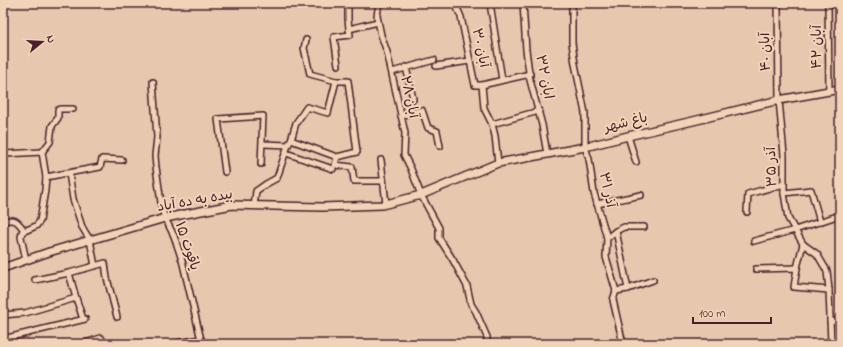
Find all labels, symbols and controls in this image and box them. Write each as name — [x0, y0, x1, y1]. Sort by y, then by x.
north arrow — [22, 22, 62, 62]
street label: آبان ۴۲ — [807, 25, 828, 69]
street label: آبان ۳۰ — [466, 26, 495, 70]
street label: آبان ۴۰ — [755, 32, 777, 72]
text: N — [42, 33, 59, 45]
street label: ابان ۳۲ — [529, 53, 559, 101]
street label: آبان ۲۸ — [394, 74, 424, 121]
street label: باغ شهر — [601, 108, 650, 139]
street label: آذر ۳۵ — [761, 146, 783, 187]
street label: آذر ۳۱ — [593, 170, 621, 210]
street label: بیده به ده آباد — [156, 184, 234, 218]
street label: یاقوت ۱۵ — [169, 219, 205, 273]
scale bar — [693, 299, 771, 325]
text: 100 m — [699, 305, 726, 323]

